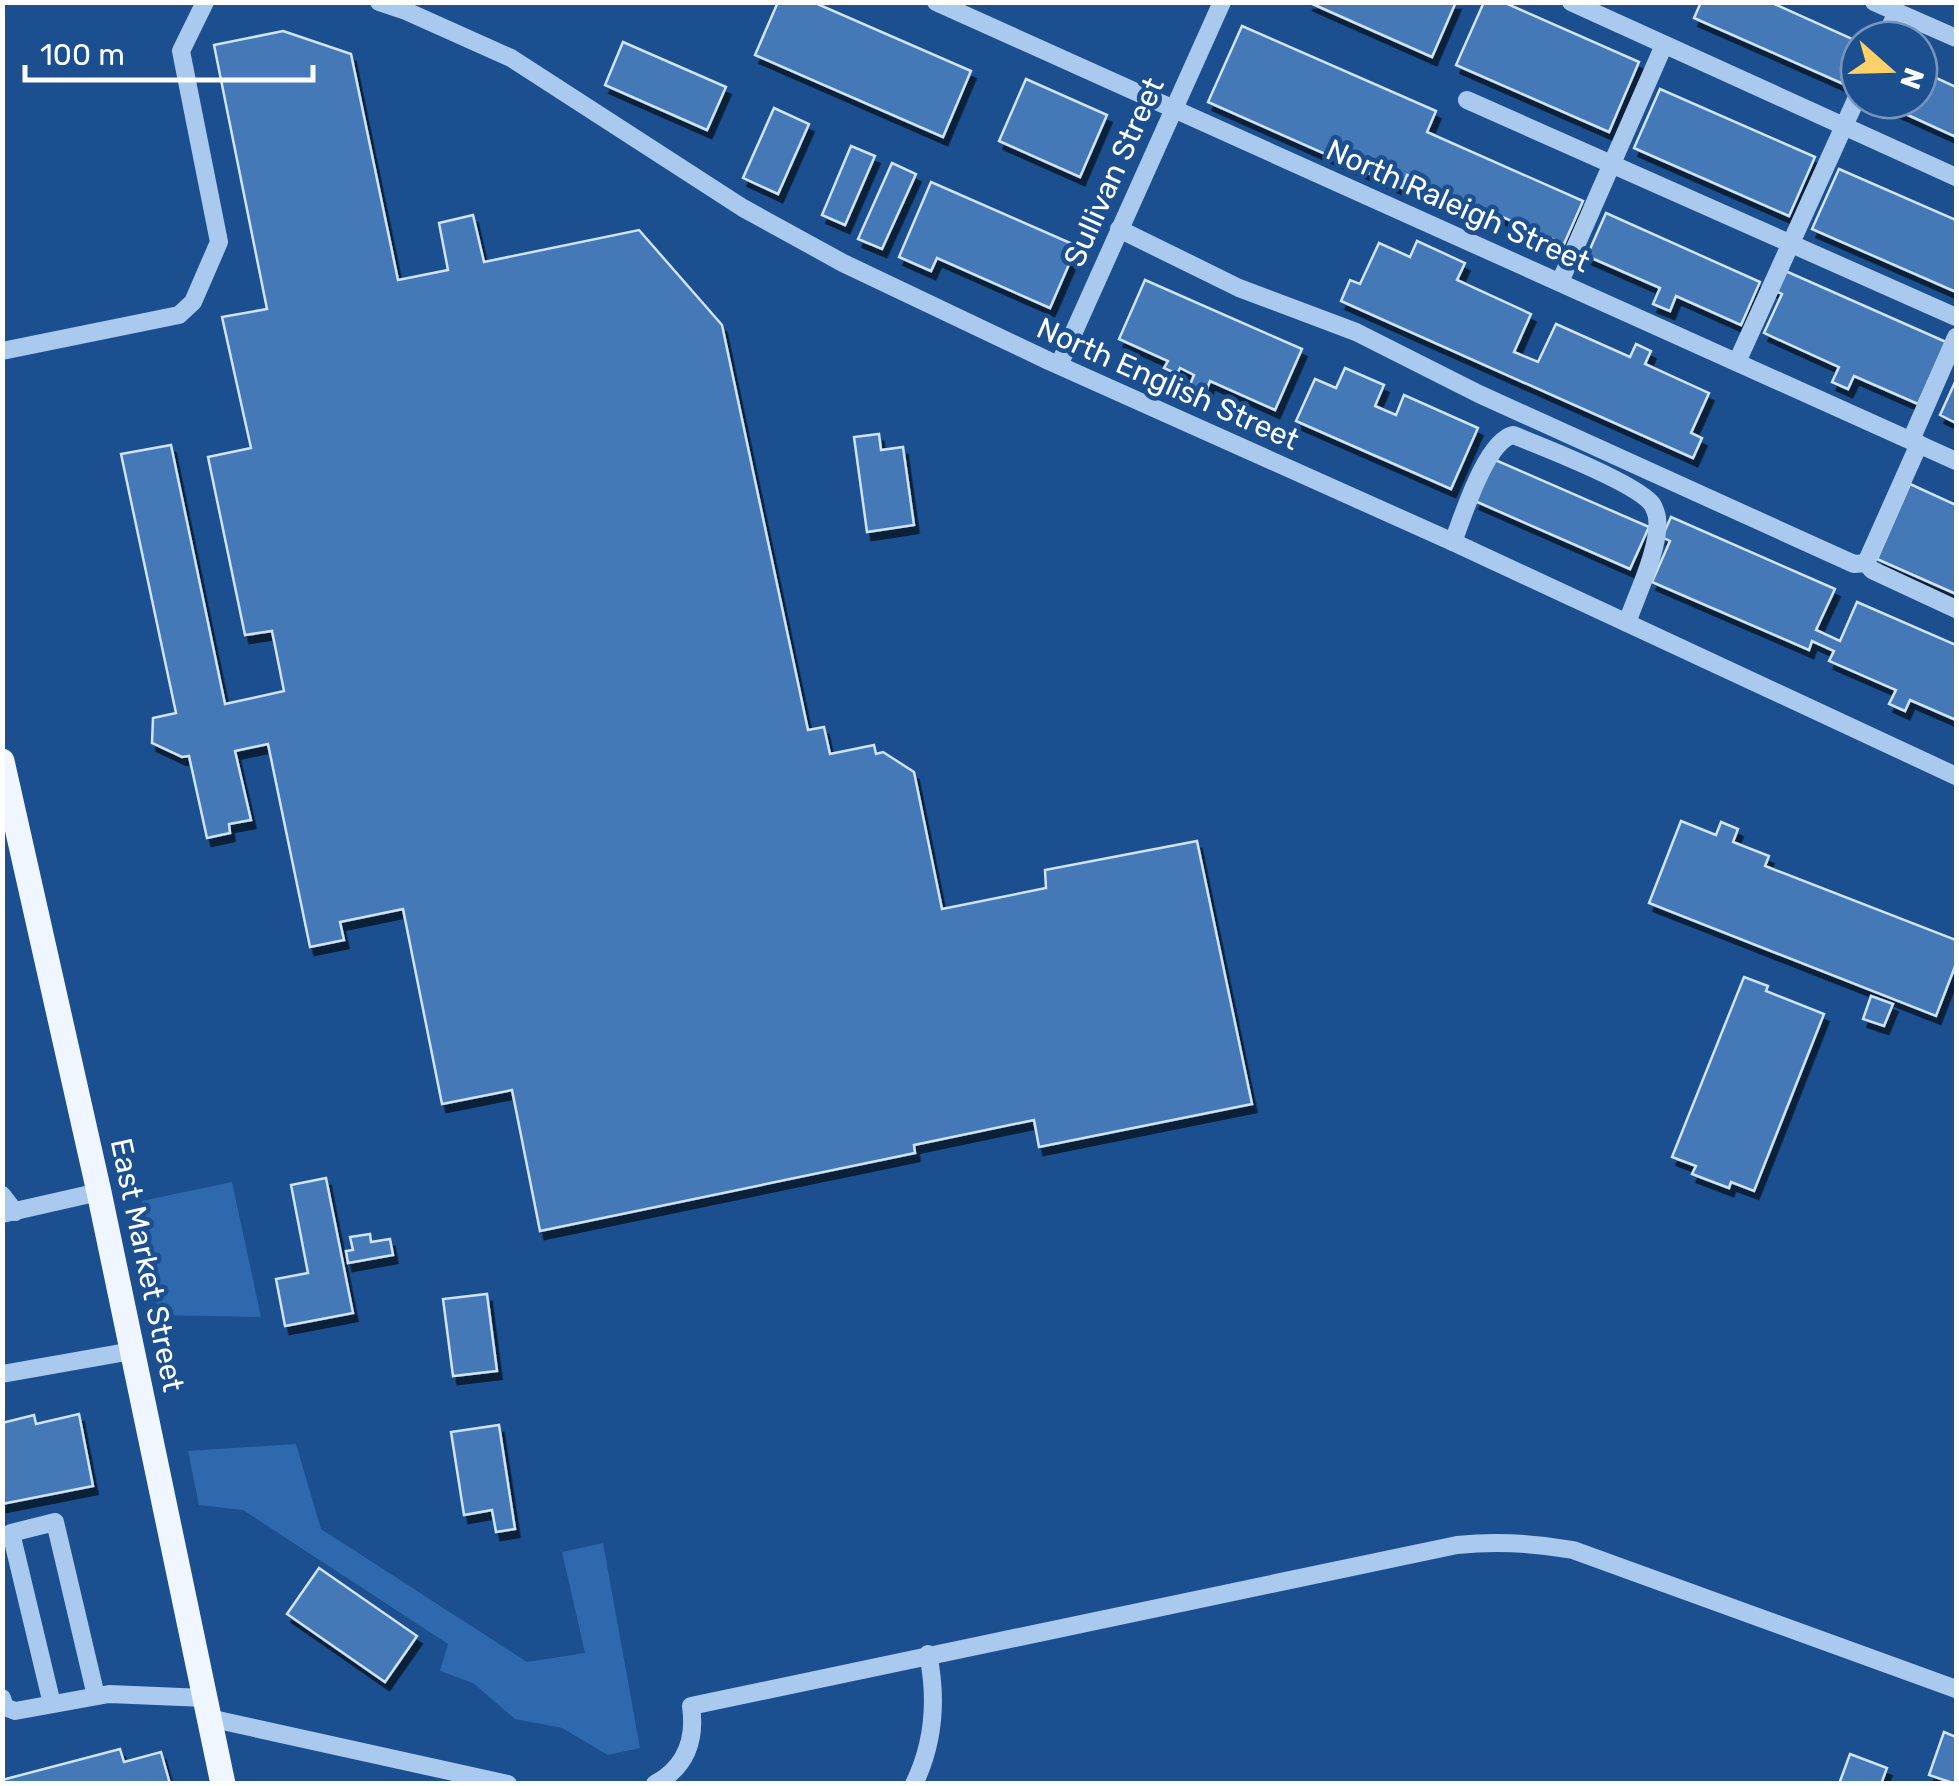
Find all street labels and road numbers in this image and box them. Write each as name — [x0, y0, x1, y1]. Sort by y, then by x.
street label: Sullivan Street — [1056, 72, 1172, 272]
street label: North Raleigh Street — [1321, 132, 1596, 280]
street label: North English Street — [1031, 310, 1305, 458]
street label: East Market Street — [103, 1135, 191, 1395]

